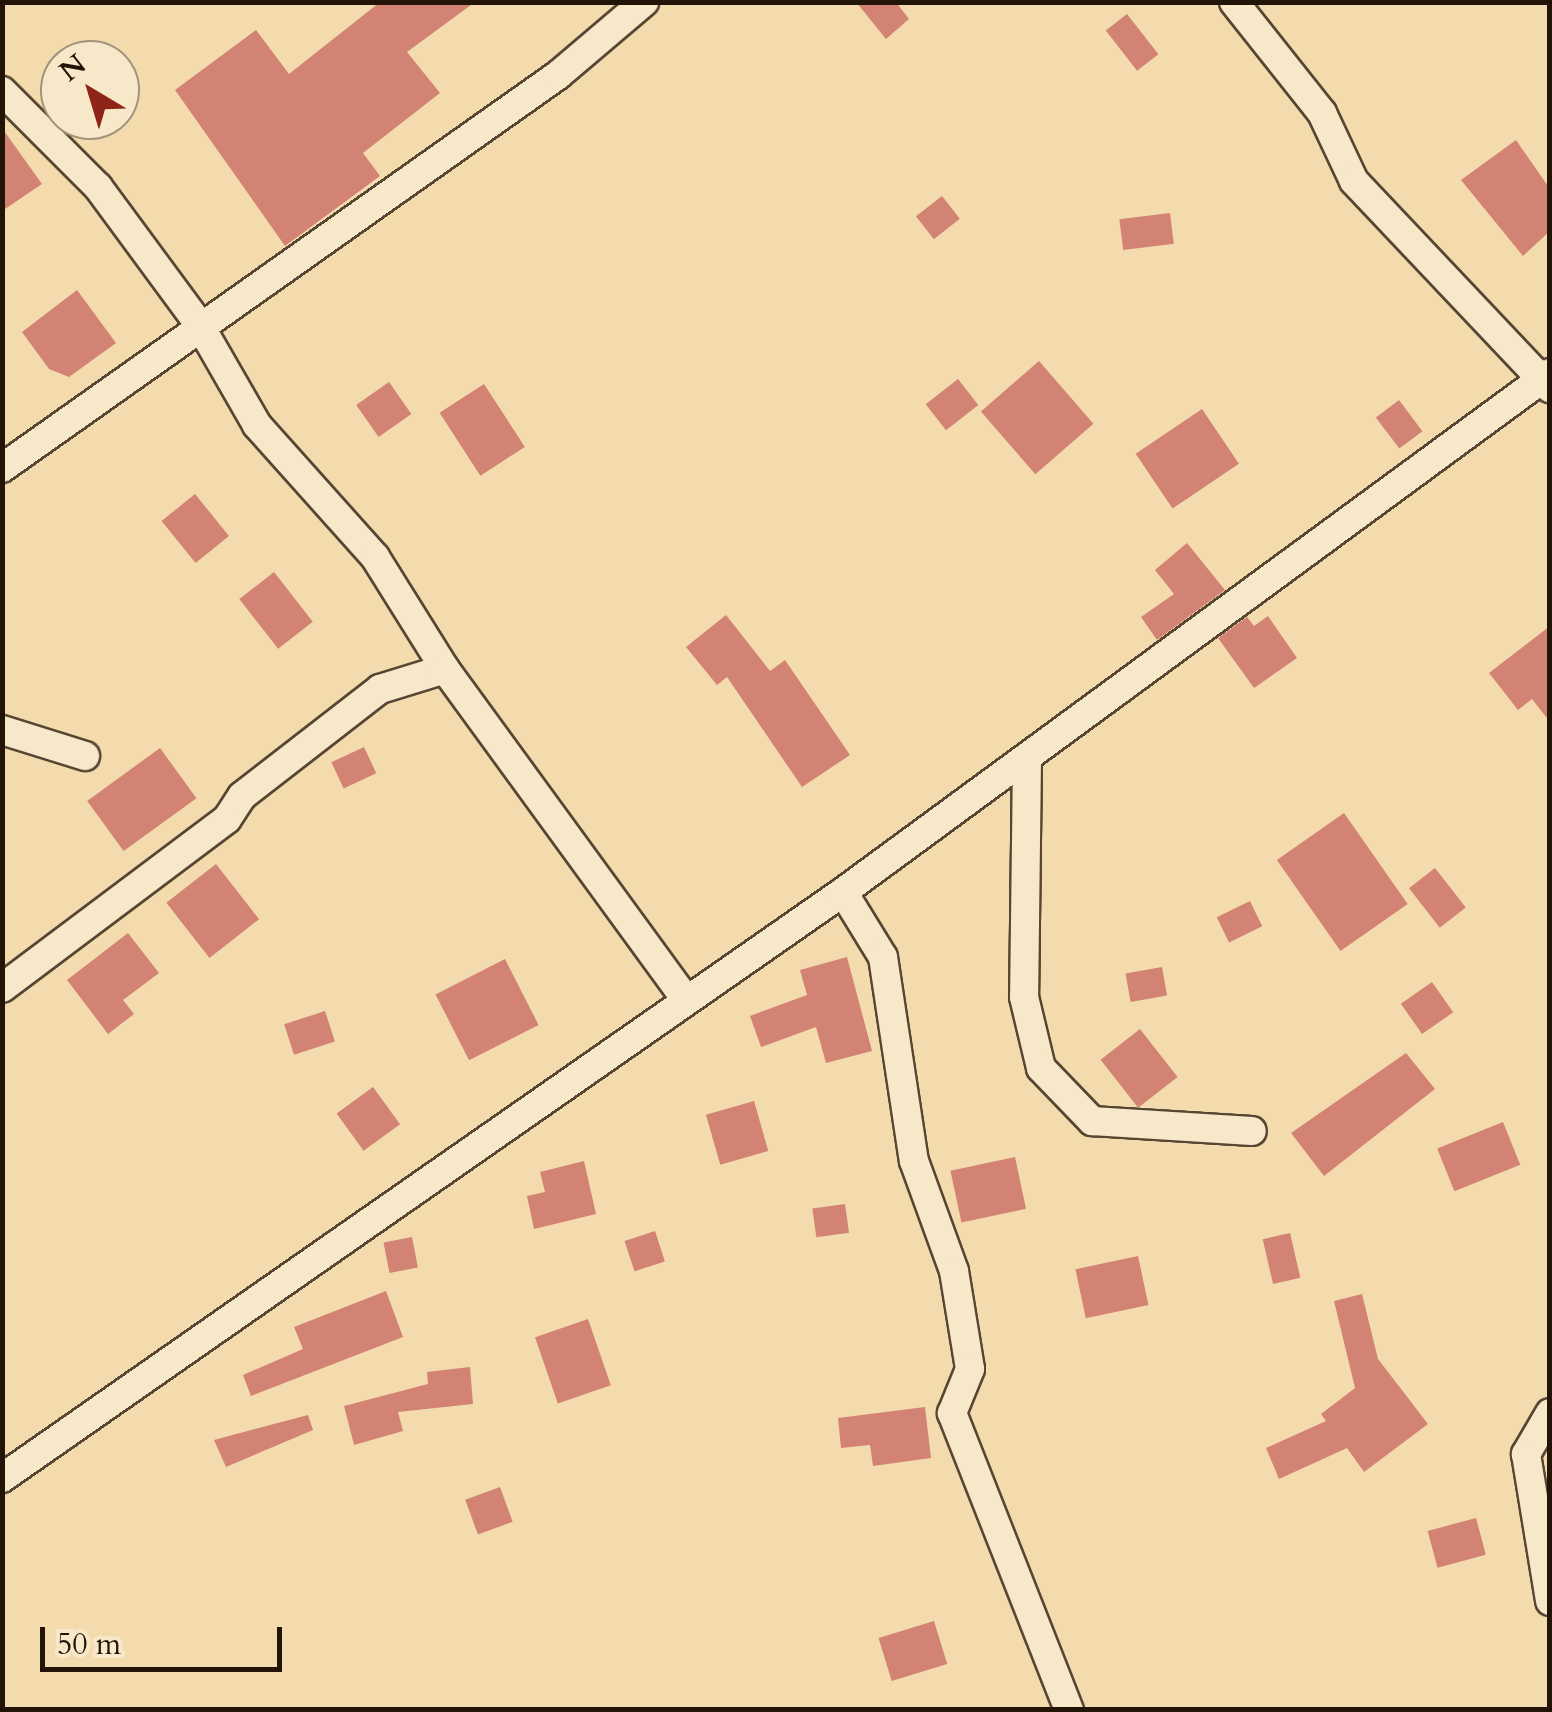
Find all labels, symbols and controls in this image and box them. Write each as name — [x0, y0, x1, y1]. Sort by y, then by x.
north arrow — [40, 40, 140, 140]
text: N — [51, 45, 94, 90]
scale bar — [45, 1607, 288, 1669]
text: 50 m — [57, 1624, 121, 1665]

